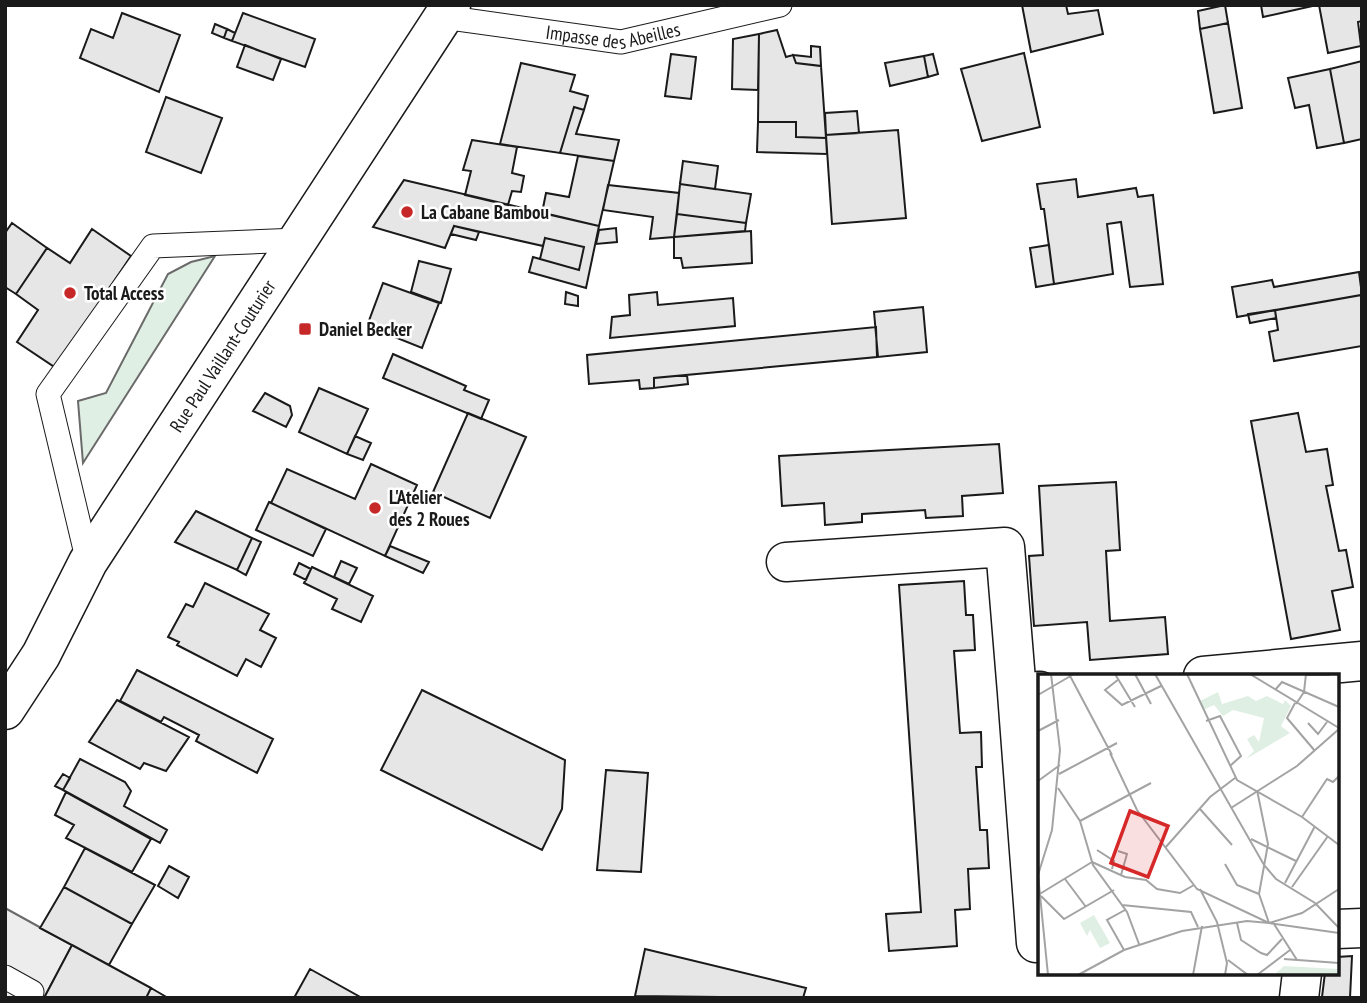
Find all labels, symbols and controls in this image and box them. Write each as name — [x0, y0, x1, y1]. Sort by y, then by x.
street label: Impasse des Abeilles — [544, 17, 682, 54]
place label: La Cabane Bambou — [421, 200, 549, 224]
marker: La Cabane Bambou — [399, 204, 415, 220]
street label: Rue Paul Vaillant-Couturier — [164, 275, 281, 436]
place label: Total Access — [84, 281, 165, 305]
marker: Total Access — [62, 285, 78, 301]
place label: Daniel Becker — [319, 317, 412, 341]
marker: Daniel Becker — [297, 321, 313, 337]
place label: L'Atelier des 2 Roues — [389, 485, 470, 531]
marker: L'Atelier des 2 Roues — [367, 500, 383, 516]
inset map — [1038, 674, 1339, 975]

